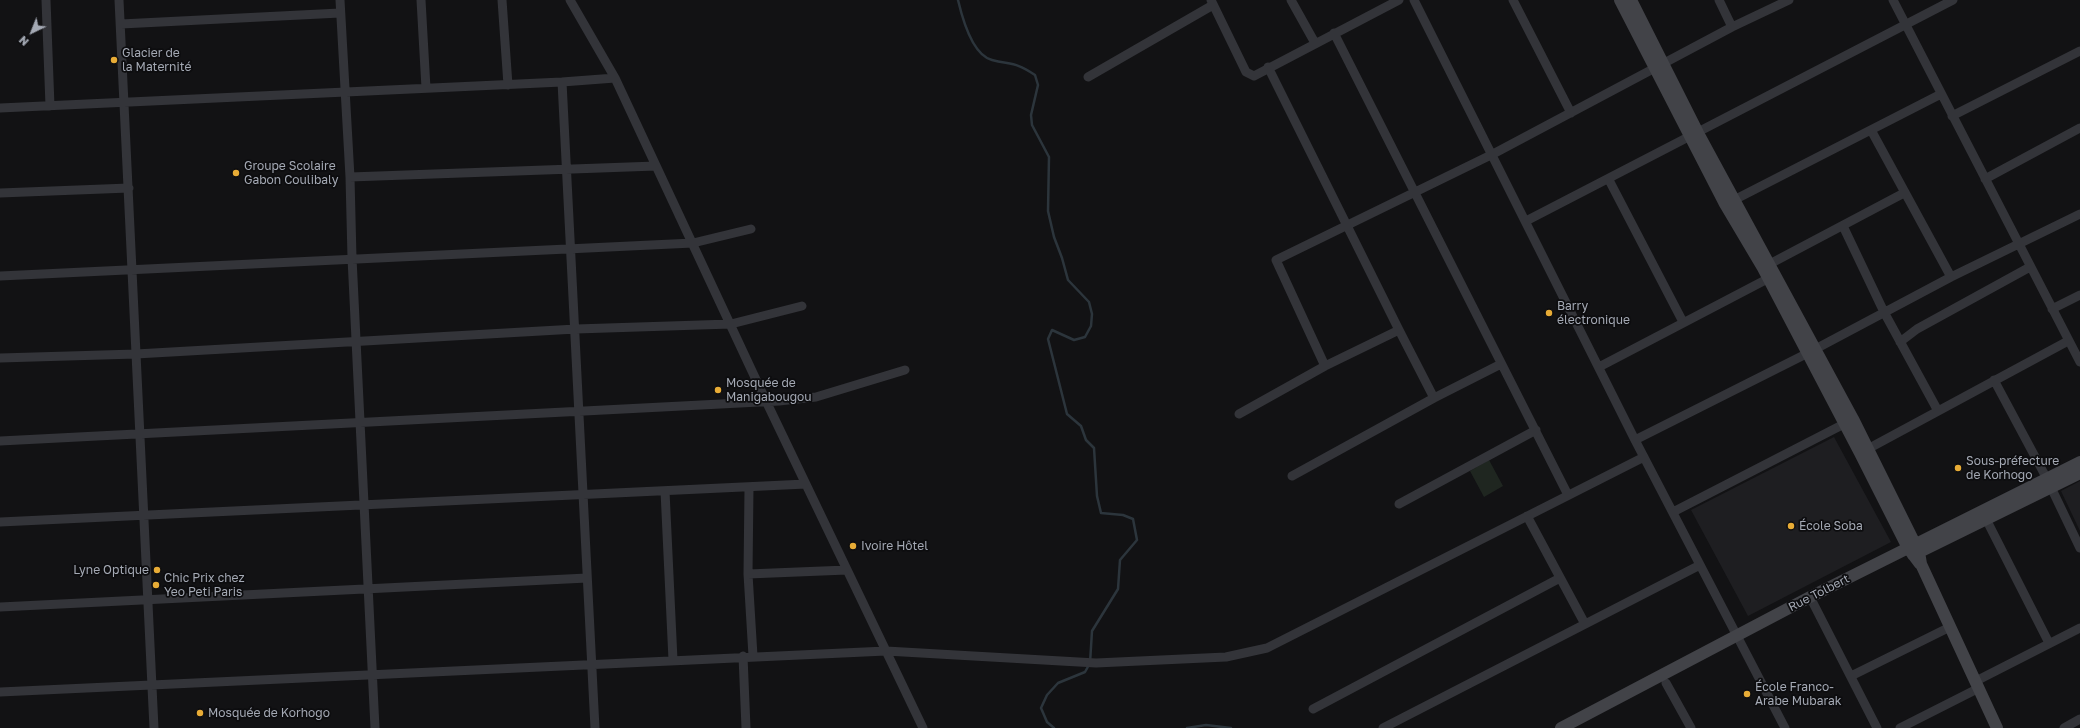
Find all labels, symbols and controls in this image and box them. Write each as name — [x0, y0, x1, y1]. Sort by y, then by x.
north arrow — [12, 12, 52, 52]
text: N — [16, 34, 31, 49]
place label: Glacier de la Maternité — [122, 46, 191, 74]
marker: Glacier de la Maternité — [109, 55, 119, 65]
place label: Groupe Scolaire Gabon Coulibaly — [244, 159, 338, 187]
marker: Groupe Scolaire Gabon Coulibaly — [231, 168, 241, 178]
place label: Barry électronique — [1557, 299, 1630, 327]
marker: Barry électronique — [1544, 308, 1554, 318]
place label: Mosquée de Manigabougou — [726, 376, 812, 404]
marker: Mosquée de Manigabougou — [713, 385, 723, 395]
place label: Sous-préfecture de Korhogo — [1966, 454, 2059, 482]
marker: Sous-préfecture de Korhogo — [1953, 463, 1963, 473]
place label: École Soba — [1799, 519, 1863, 533]
marker: École Soba — [1786, 521, 1796, 531]
place label: Ivoire Hôtel — [861, 539, 928, 553]
marker: Ivoire Hôtel — [848, 541, 858, 551]
place label: Lyne Optique — [73, 563, 149, 577]
marker: Lyne Optique — [152, 565, 162, 575]
place label: Chic Prix chez Yeo Peti Paris — [164, 571, 245, 599]
street label: Rue Tolbert — [1786, 571, 1852, 615]
marker: Chic Prix chez Yeo Peti Paris — [151, 580, 161, 590]
place label: École Franco- Arabe Mubarak — [1755, 680, 1842, 708]
marker: École Franco- Arabe Mubarak — [1742, 689, 1752, 699]
place label: Mosquée de Korhogo — [208, 706, 330, 720]
marker: Mosquée de Korhogo — [195, 708, 205, 718]

